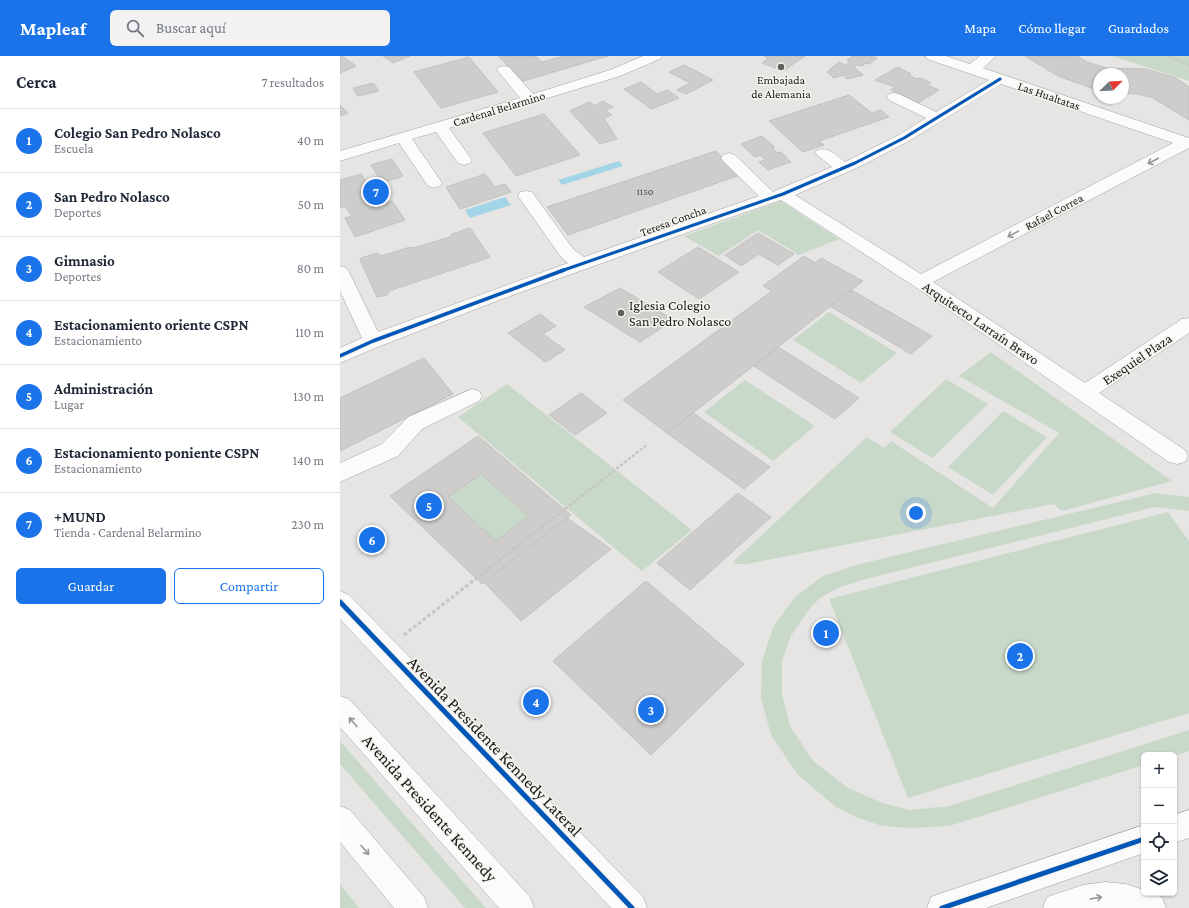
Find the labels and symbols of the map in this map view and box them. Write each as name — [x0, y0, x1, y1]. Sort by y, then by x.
marker: Embajada de Alemania — [776, 62, 786, 72]
north arrow — [1093, 68, 1129, 104]
place label: Embajada de Alemania — [751, 73, 811, 101]
street label: Las Hualtatas — [1016, 79, 1082, 113]
street label: Cardenal Belarmino — [451, 88, 547, 130]
one-way arrow — [1147, 157, 1159, 165]
pin: 7 — [363, 177, 389, 207]
house number: 1150 — [636, 186, 654, 197]
street label: Rafael Correa — [1022, 191, 1086, 233]
street label: Teresa Concha — [638, 202, 708, 239]
one-way arrow — [1007, 230, 1019, 238]
street label: Arquitecto Larraín Bravo — [920, 278, 1042, 368]
place label: Iglesia Colegio San Pedro Nolasco — [629, 297, 731, 329]
marker: Iglesia Colegio San Pedro Nolasco — [616, 308, 626, 318]
street label: Exequiel Plaza — [1099, 330, 1175, 388]
pin: 5 — [416, 491, 442, 521]
your location — [906, 503, 926, 523]
pin: 6 — [359, 525, 385, 555]
pin: 1 — [813, 618, 839, 648]
pin: 2 — [1007, 641, 1033, 671]
street label: Avenida Presidente Kennedy Lateral — [403, 652, 587, 840]
pin: 4 — [523, 687, 549, 717]
pin: 3 — [638, 695, 664, 725]
one-way arrow — [349, 718, 358, 728]
street label: Avenida Presidente Kennedy — [358, 730, 502, 886]
one-way arrow — [360, 844, 369, 855]
one-way arrow — [1089, 894, 1102, 902]

